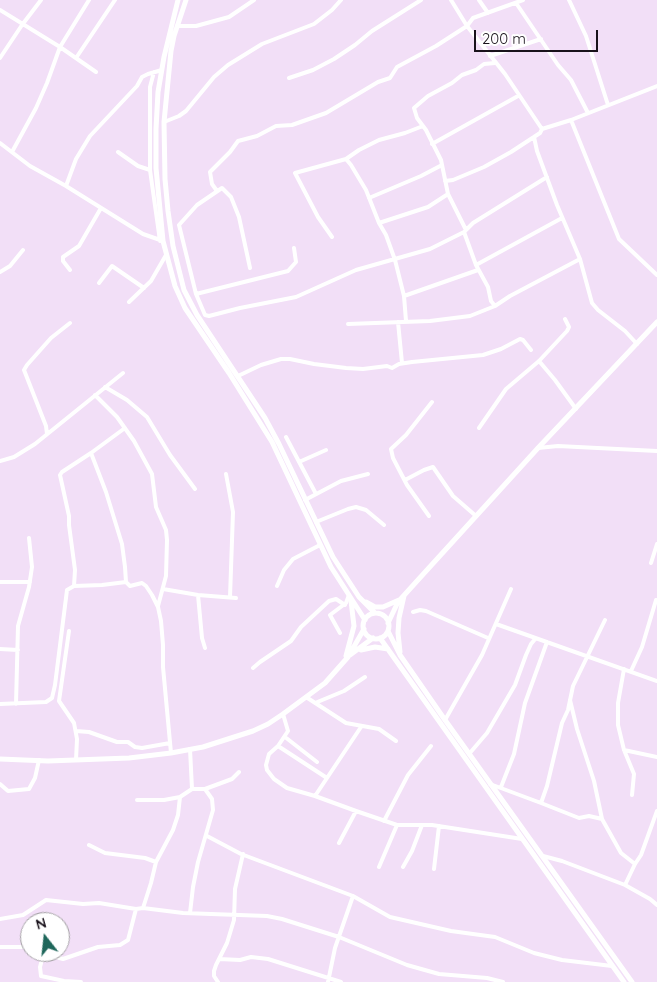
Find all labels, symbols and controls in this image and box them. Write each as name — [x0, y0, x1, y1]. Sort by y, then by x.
scale bar — [477, 20, 601, 52]
text: 200 m — [482, 29, 526, 48]
north arrow — [20, 912, 70, 962]
text: N — [34, 913, 49, 934]

